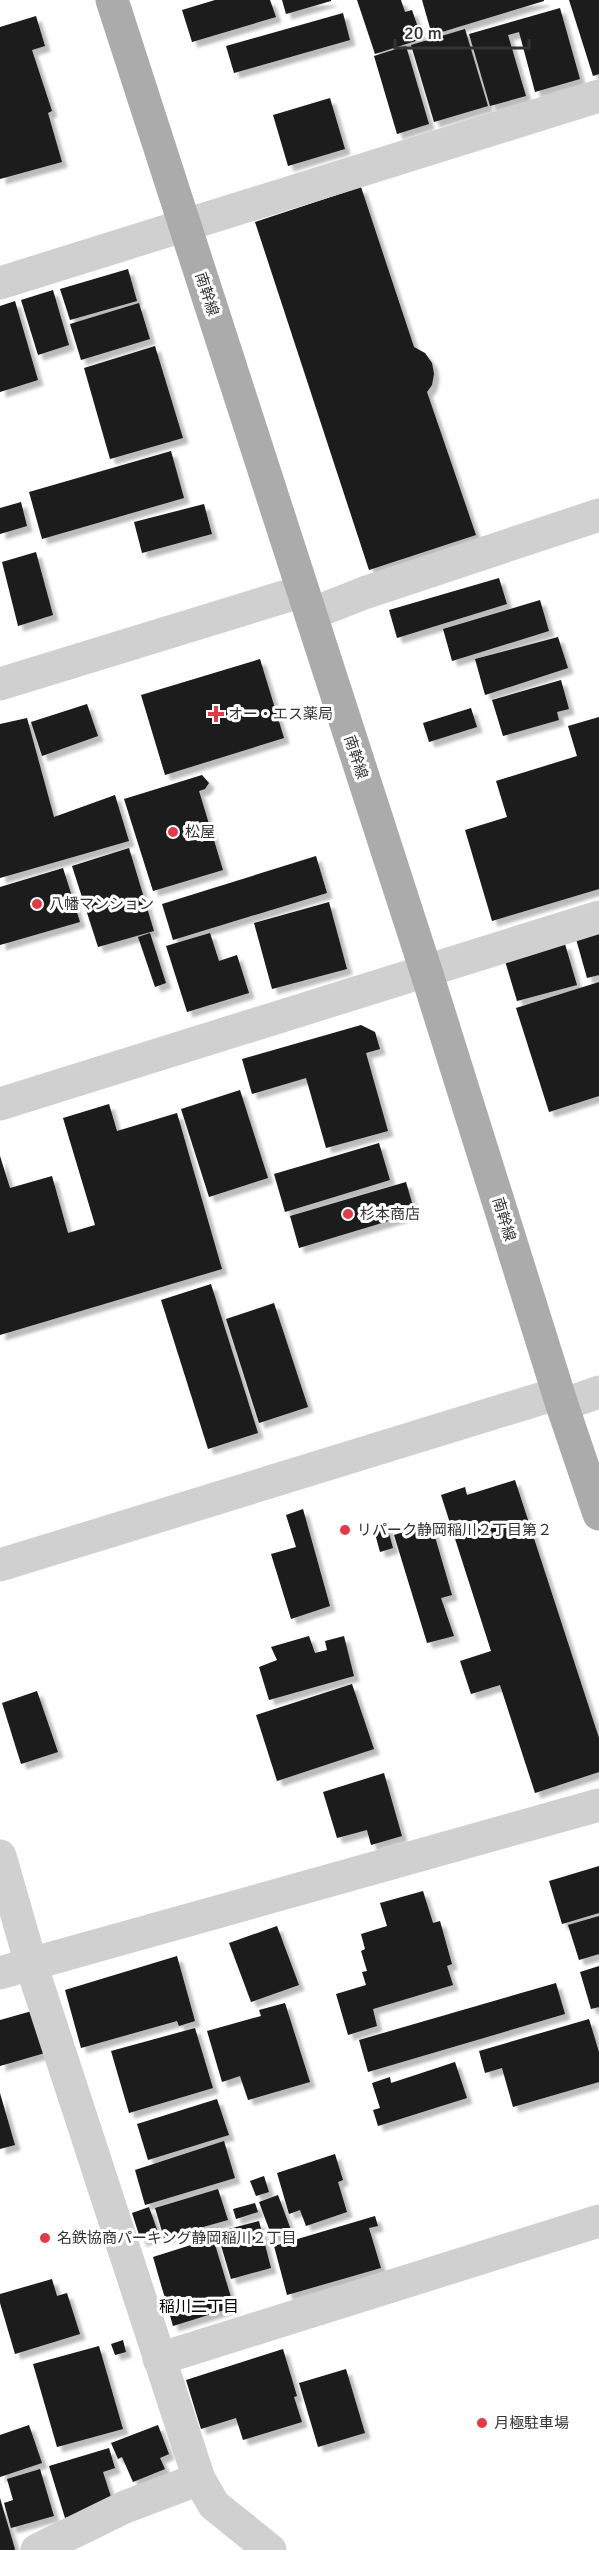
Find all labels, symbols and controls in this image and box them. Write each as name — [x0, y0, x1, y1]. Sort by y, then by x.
scale bar — [395, 12, 528, 50]
text: 20 m — [404, 22, 442, 44]
street label: 南幹線 — [191, 270, 223, 318]
place label: オー・エス薬局 — [228, 705, 333, 723]
marker: オー・エス薬局 — [209, 707, 223, 721]
street label: 南幹線 — [340, 733, 372, 781]
place label: 松屋 — [185, 823, 215, 841]
marker: 松屋 — [166, 825, 180, 839]
place label: 八幡マンション — [49, 895, 154, 913]
marker: 八幡マンション — [30, 897, 44, 911]
street label: 南幹線 — [489, 1195, 519, 1243]
place label: 杉本商店 — [360, 1205, 420, 1223]
marker: 杉本商店 — [341, 1207, 355, 1221]
place label: リパーク静岡稲川２丁目第２ — [357, 1521, 552, 1539]
marker: リパーク静岡稲川２丁目第２ — [338, 1523, 352, 1537]
place label: 名鉄協商パーキング静岡稲川２丁目 — [57, 2229, 297, 2247]
marker: 名鉄協商パーキング静岡稲川２丁目 — [38, 2231, 52, 2245]
district label: 稲川二丁目 — [159, 2297, 239, 2317]
place label: 月極駐車場 — [494, 2414, 569, 2432]
marker: 月極駐車場 — [475, 2416, 489, 2430]

